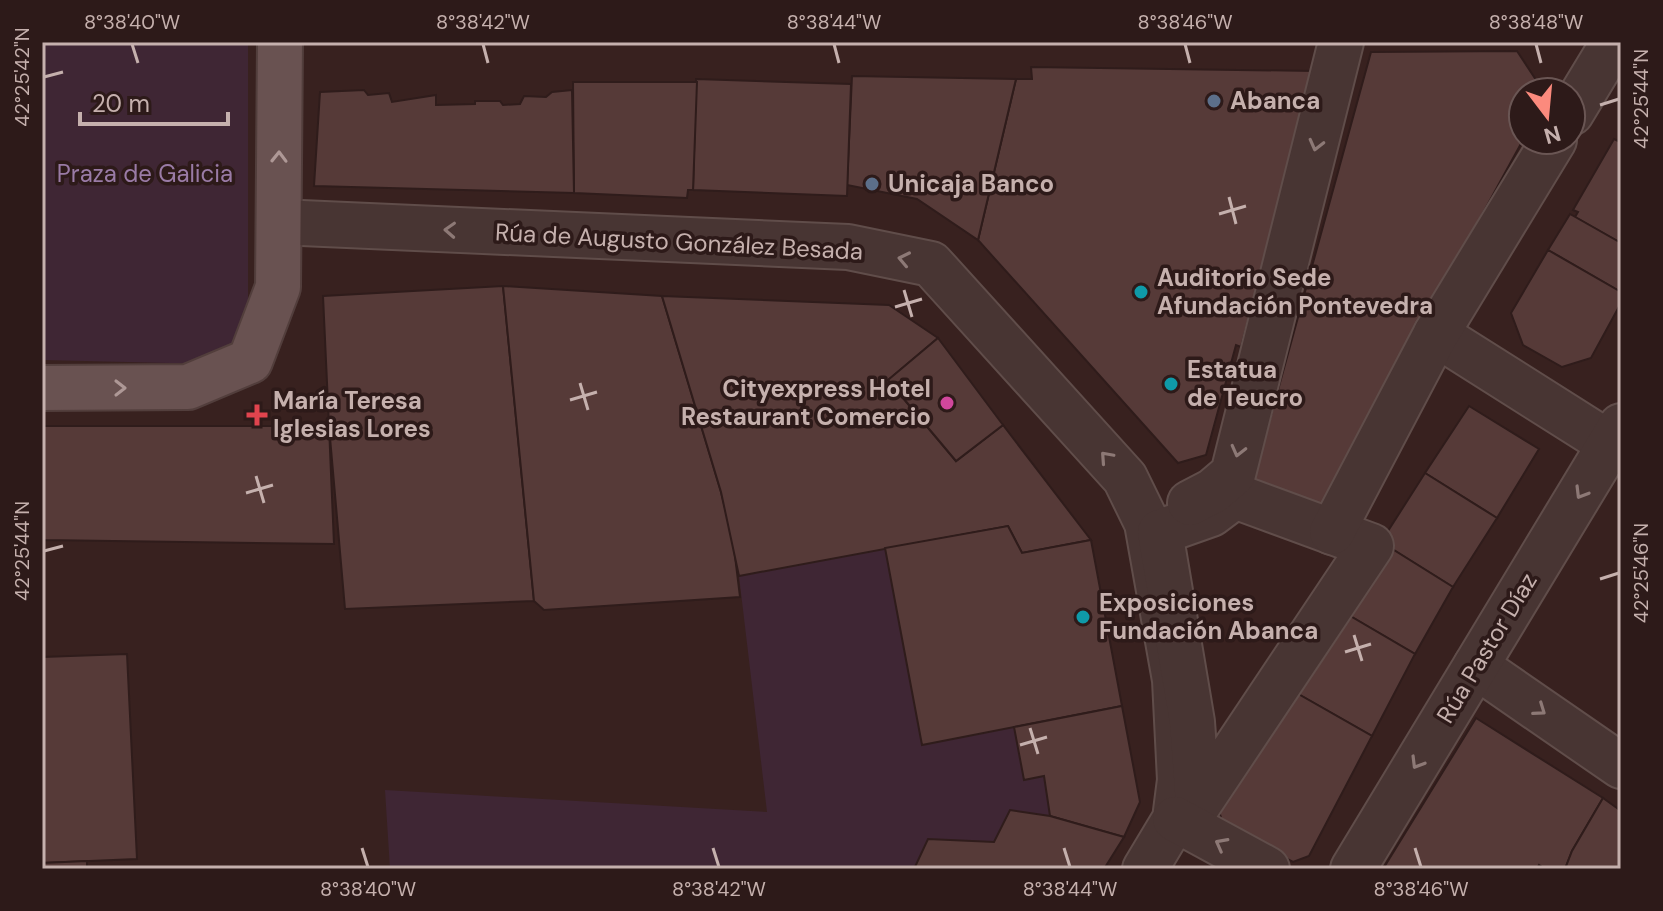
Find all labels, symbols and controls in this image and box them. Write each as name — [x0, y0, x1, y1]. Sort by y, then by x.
text: 8°38'40"W — [84, 9, 180, 35]
text: 8°38'42"W — [436, 9, 530, 35]
text: 8°38'44"W — [787, 9, 881, 35]
text: 8°38'46"W — [1138, 9, 1233, 35]
text: 8°38'48"W — [1489, 9, 1583, 35]
text: 42°25'42"N — [9, 27, 35, 127]
text: 42°25'44"N — [1628, 49, 1654, 149]
scale bar — [80, 76, 228, 126]
north arrow — [1507, 76, 1587, 156]
place label: Abanca — [1230, 85, 1320, 116]
text: 20 m — [92, 88, 150, 119]
marker: Abanca — [1205, 92, 1223, 110]
text: N — [1541, 119, 1564, 151]
one-way arrow — [1308, 137, 1325, 151]
one-way arrow — [270, 150, 288, 163]
park label: Praza de Galicia — [57, 158, 233, 189]
place label: Unicaja Banco — [888, 168, 1054, 199]
marker: Unicaja Banco — [863, 175, 881, 193]
street label: Rúa de Augusto González Besada — [494, 216, 864, 267]
one-way arrow — [443, 221, 456, 238]
one-way arrow — [898, 251, 911, 268]
place label: Auditorio Sede Afundación Pontevedra — [1157, 262, 1433, 321]
marker: Auditorio Sede Afundación Pontevedra — [1132, 283, 1150, 301]
place label: Estatua de Teucro — [1187, 354, 1303, 413]
place label: Cityexpress Hotel Restaurant Comercio — [681, 373, 931, 432]
marker: Estatua de Teucro — [1162, 375, 1180, 393]
one-way arrow — [114, 379, 127, 396]
place label: María Teresa Iglesias Lores — [273, 385, 431, 444]
marker: Cityexpress Hotel Restaurant Comercio — [938, 394, 956, 412]
marker: María Teresa Iglesias Lores — [248, 406, 266, 424]
one-way arrow — [1231, 444, 1248, 458]
one-way arrow — [1102, 452, 1116, 467]
one-way arrow — [1575, 484, 1590, 499]
text: 42°25'44"N — [9, 501, 35, 601]
text: 42°25'46"N — [1628, 523, 1654, 623]
street label: Rúa Pastor Díaz — [1430, 567, 1544, 729]
place label: Exposiciones Fundación Abanca — [1099, 587, 1318, 646]
marker: Exposiciones Fundación Abanca — [1074, 608, 1092, 626]
one-way arrow — [1532, 700, 1546, 715]
one-way arrow — [1411, 754, 1427, 769]
one-way arrow — [1215, 839, 1229, 854]
text: 8°38'40"W — [320, 876, 416, 902]
text: 8°38'42"W — [672, 876, 766, 902]
text: 8°38'44"W — [1023, 876, 1117, 902]
text: 8°38'46"W — [1374, 876, 1469, 902]

